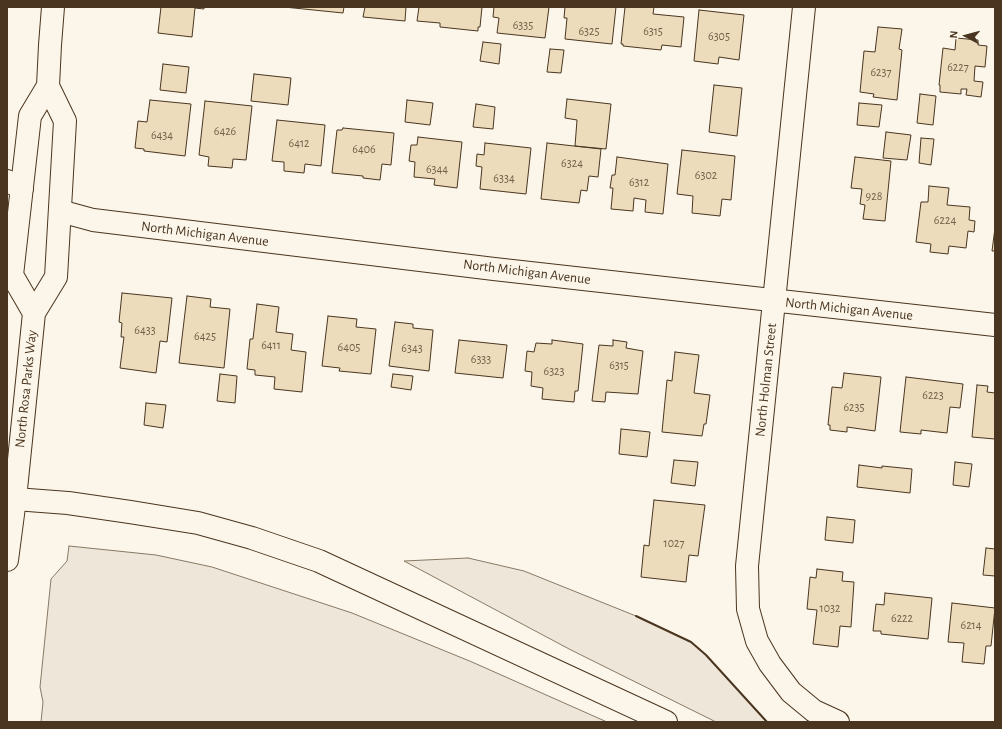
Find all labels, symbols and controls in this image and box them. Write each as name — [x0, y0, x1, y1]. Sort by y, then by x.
north arrow — [946, 16, 986, 56]
house number: 6335 — [513, 18, 533, 32]
house number: 6325 — [578, 24, 600, 38]
house number: 6315 — [643, 24, 663, 38]
house number: 6305 — [708, 29, 730, 43]
text: N — [948, 30, 959, 39]
house number: 6227 — [947, 60, 969, 74]
house number: 6237 — [870, 65, 892, 79]
house number: 6426 — [214, 124, 236, 138]
house number: 6434 — [151, 128, 173, 142]
house number: 6412 — [289, 136, 309, 150]
house number: 6406 — [352, 142, 376, 156]
house number: 6324 — [561, 156, 583, 170]
house number: 6344 — [426, 162, 448, 176]
house number: 6302 — [695, 168, 717, 182]
house number: 6334 — [493, 171, 515, 185]
house number: 6312 — [629, 175, 649, 189]
house number: 928 — [866, 189, 882, 203]
house number: 6224 — [934, 213, 956, 227]
street label: North Michigan Avenue — [140, 218, 270, 250]
street label: North Michigan Avenue — [462, 256, 592, 288]
street label: North Michigan Avenue — [784, 294, 914, 324]
street label: North Holman Street — [752, 322, 780, 438]
house number: 6433 — [134, 323, 156, 337]
street label: North Rosa Parks Way — [11, 329, 41, 449]
house number: 6425 — [194, 329, 216, 343]
house number: 6411 — [261, 338, 281, 352]
house number: 6405 — [338, 340, 360, 354]
house number: 6343 — [401, 341, 423, 355]
house number: 6333 — [471, 352, 491, 366]
house number: 6315 — [609, 358, 629, 372]
house number: 6323 — [544, 364, 564, 378]
house number: 6223 — [922, 388, 944, 402]
house number: 6235 — [843, 400, 865, 414]
house number: 1027 — [664, 536, 684, 550]
house number: 1032 — [820, 601, 840, 615]
house number: 6222 — [891, 611, 913, 625]
house number: 6214 — [961, 618, 981, 632]

